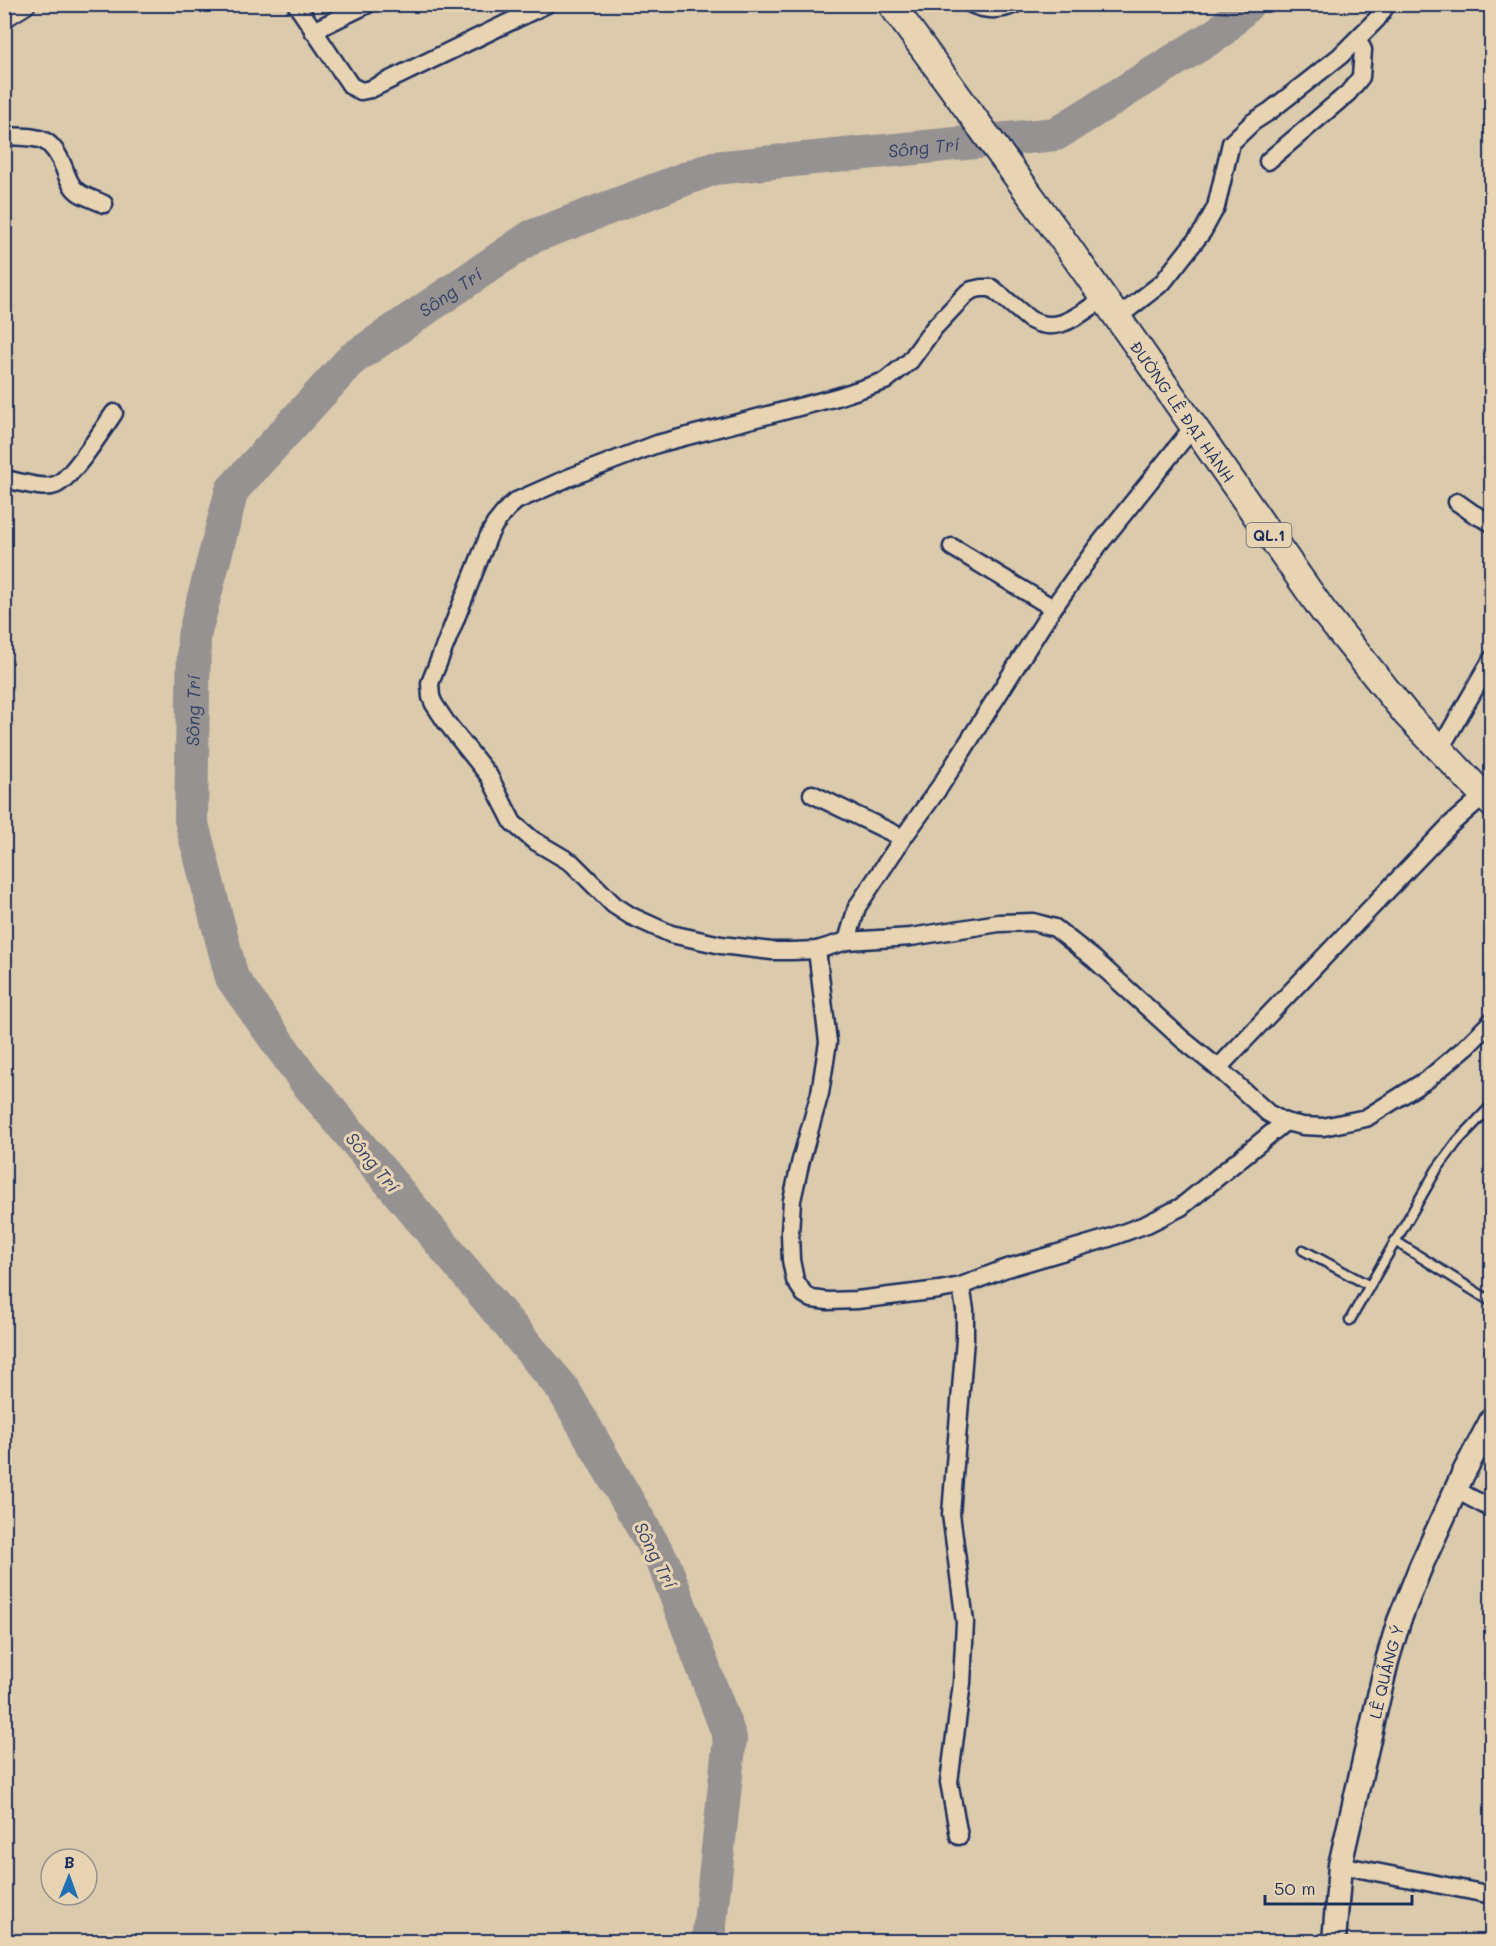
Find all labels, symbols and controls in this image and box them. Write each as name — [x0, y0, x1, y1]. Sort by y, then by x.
water label: Sông Trí — [887, 132, 961, 163]
water label: Sông Trí — [414, 262, 487, 322]
street label: ĐƯỜNG LÊ ĐẠI HÀNH — [1126, 336, 1240, 486]
road number: QL.1 — [1246, 523, 1292, 547]
water label: Sông Trí — [180, 674, 205, 747]
water label: Sông Trí — [341, 1127, 405, 1197]
water label: Sông Trí — [629, 1518, 683, 1593]
street label: LÊ QUẢNG Ý — [1364, 1622, 1408, 1721]
north arrow — [39, 1847, 99, 1907]
text: B — [64, 1851, 75, 1872]
scale bar — [1265, 1868, 1412, 1906]
text: 50 m — [1274, 1876, 1316, 1900]

